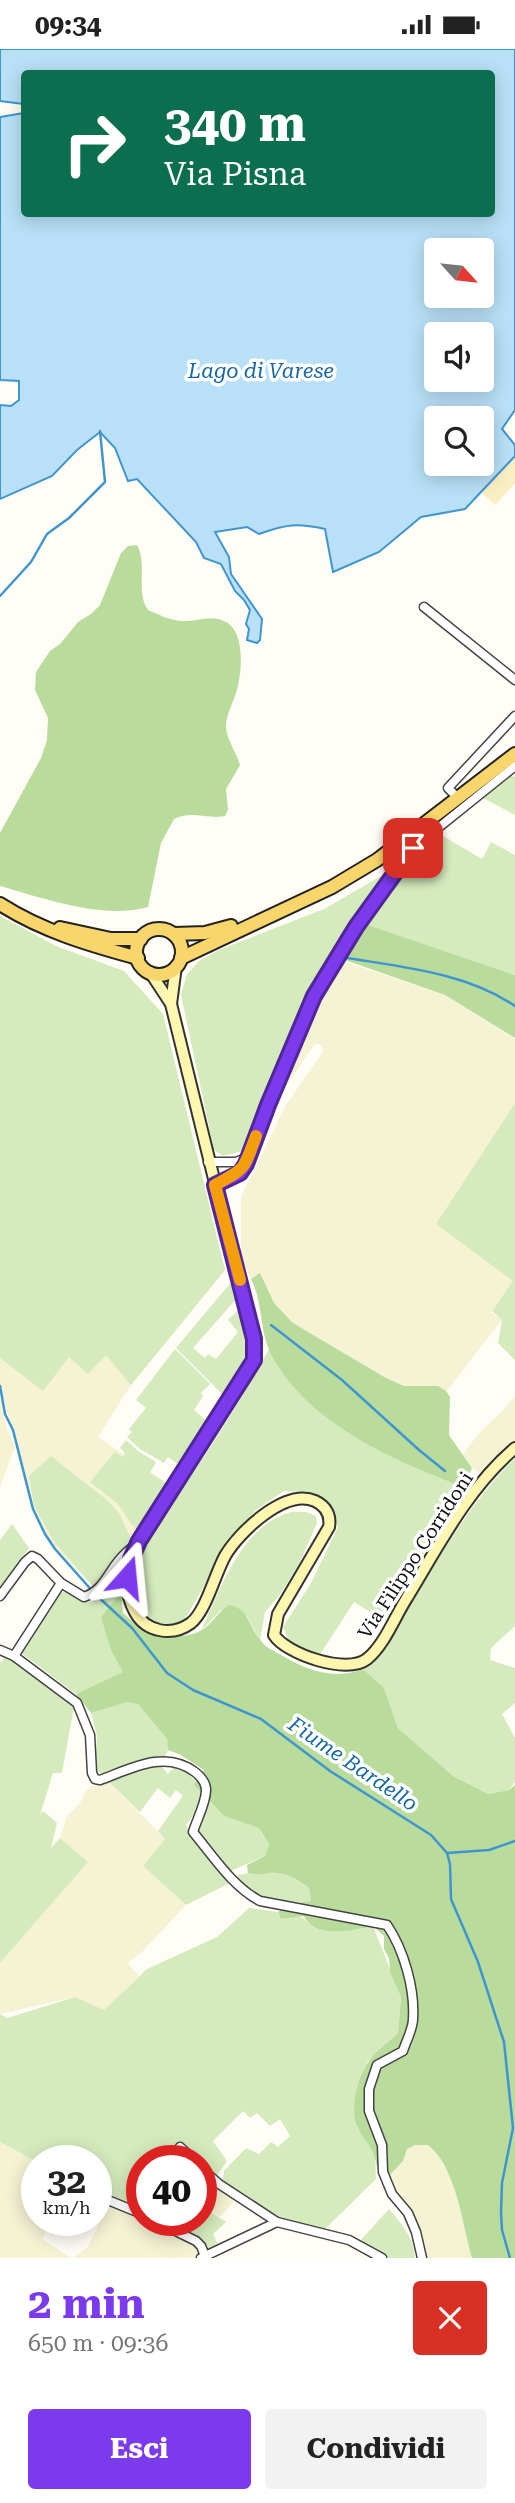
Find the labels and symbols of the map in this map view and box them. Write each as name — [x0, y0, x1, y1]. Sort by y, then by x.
north arrow — [424, 238, 494, 308]
water label: Lago di Varese — [187, 359, 334, 383]
pin — [383, 818, 443, 878]
street label: Via Filippo Corridoni — [353, 1467, 478, 1643]
position arrow — [90, 1540, 164, 1614]
water label: Fiume Bardello — [283, 1711, 422, 1816]
speed limit sign: 40 — [126, 2145, 217, 2236]

